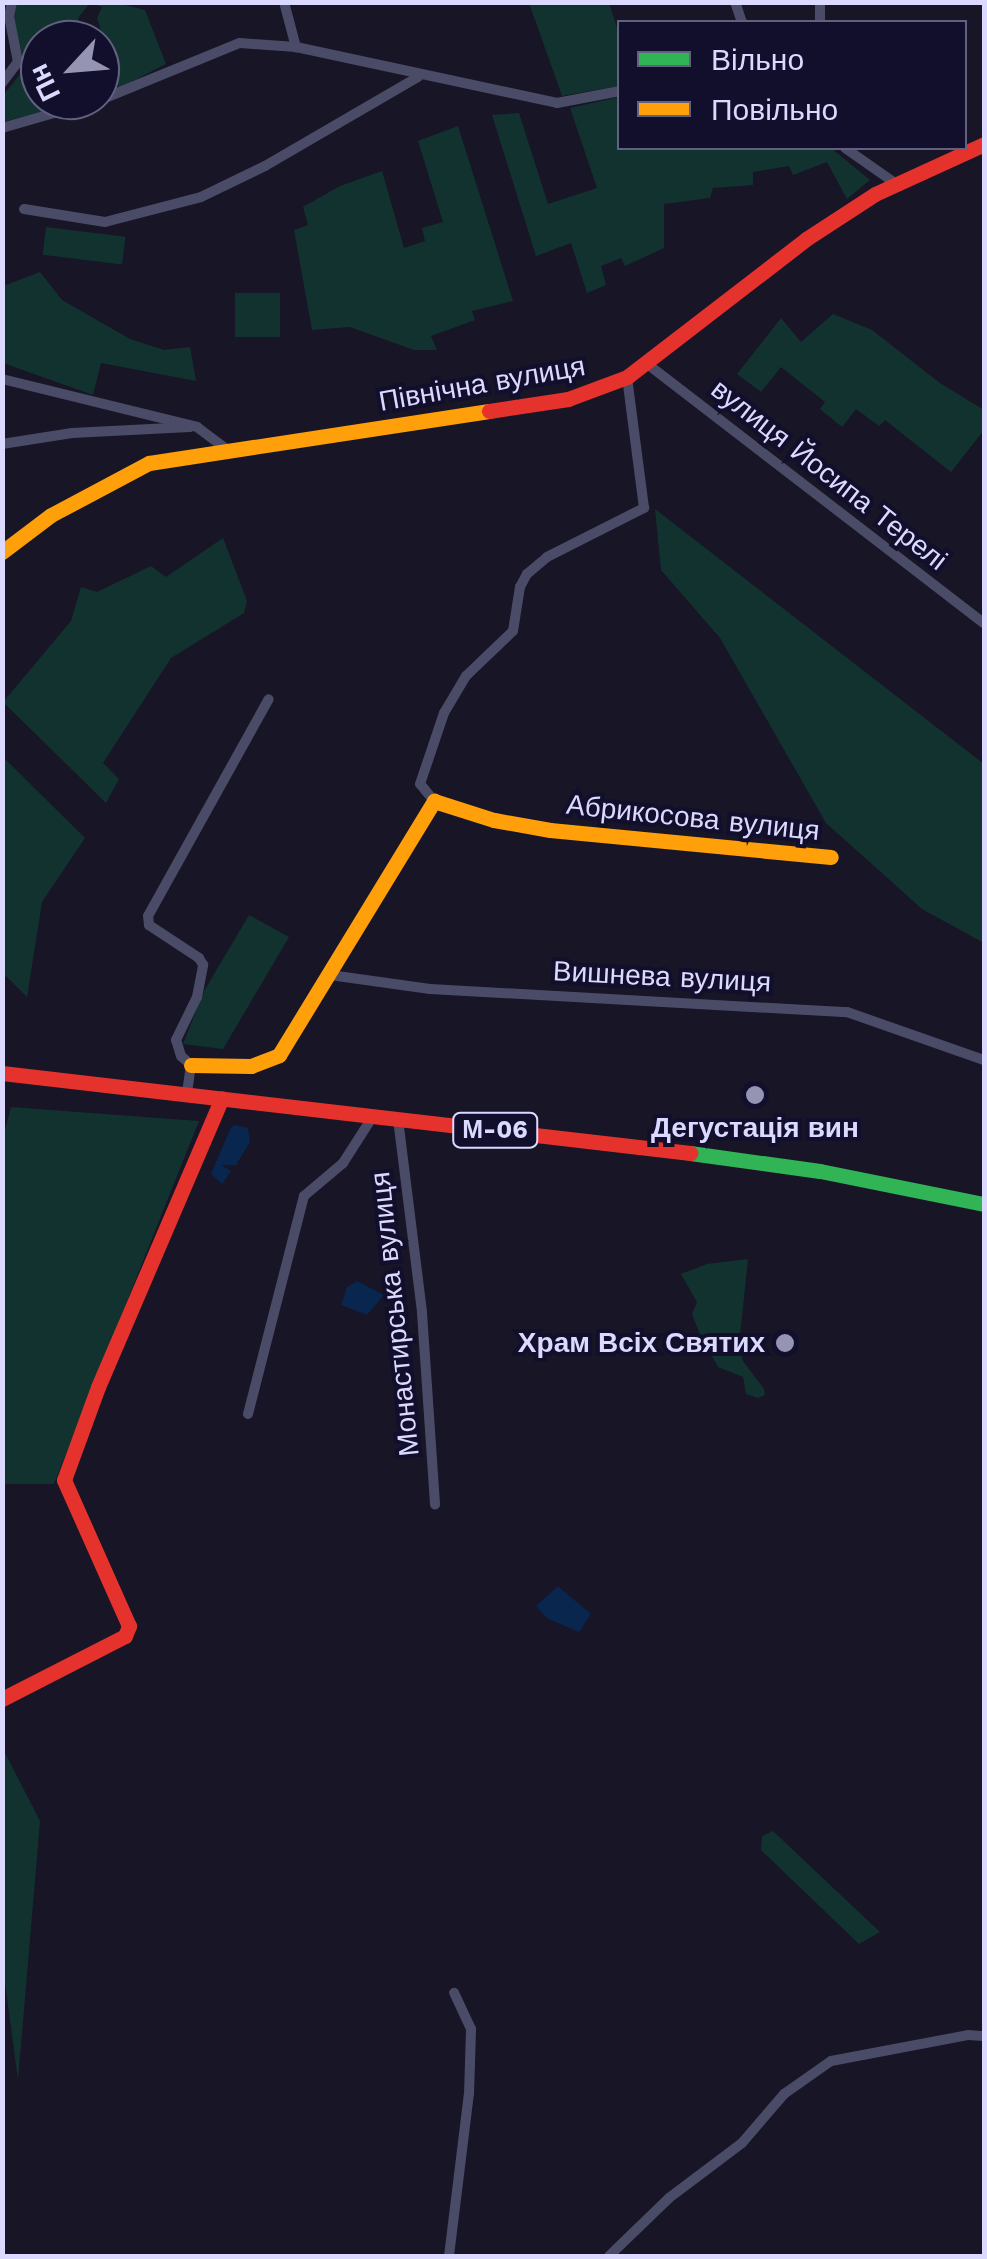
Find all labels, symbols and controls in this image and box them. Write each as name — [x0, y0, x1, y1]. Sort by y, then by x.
north arrow — [20, 20, 120, 120]
legend — [617, 20, 967, 150]
text: Вільно — [711, 42, 804, 77]
text: Пн — [21, 59, 67, 106]
text: Повільно — [711, 92, 838, 127]
street label: Північна вулиця — [376, 349, 588, 419]
street label: вулиця Йосипа Терелі — [704, 373, 954, 577]
street label: Абрикосова вулиця — [565, 788, 821, 848]
street label: Вишнева вулиця — [552, 955, 772, 999]
marker: Дегустація вин — [744, 1084, 766, 1106]
road number: М-06 — [450, 1110, 540, 1150]
place label: Дегустація вин — [651, 1111, 859, 1145]
street label: Монастирська вулиця — [363, 1170, 427, 1458]
place label: Храм Всіх Святих — [518, 1326, 765, 1360]
marker: Храм Всіх Святих — [774, 1332, 796, 1354]

